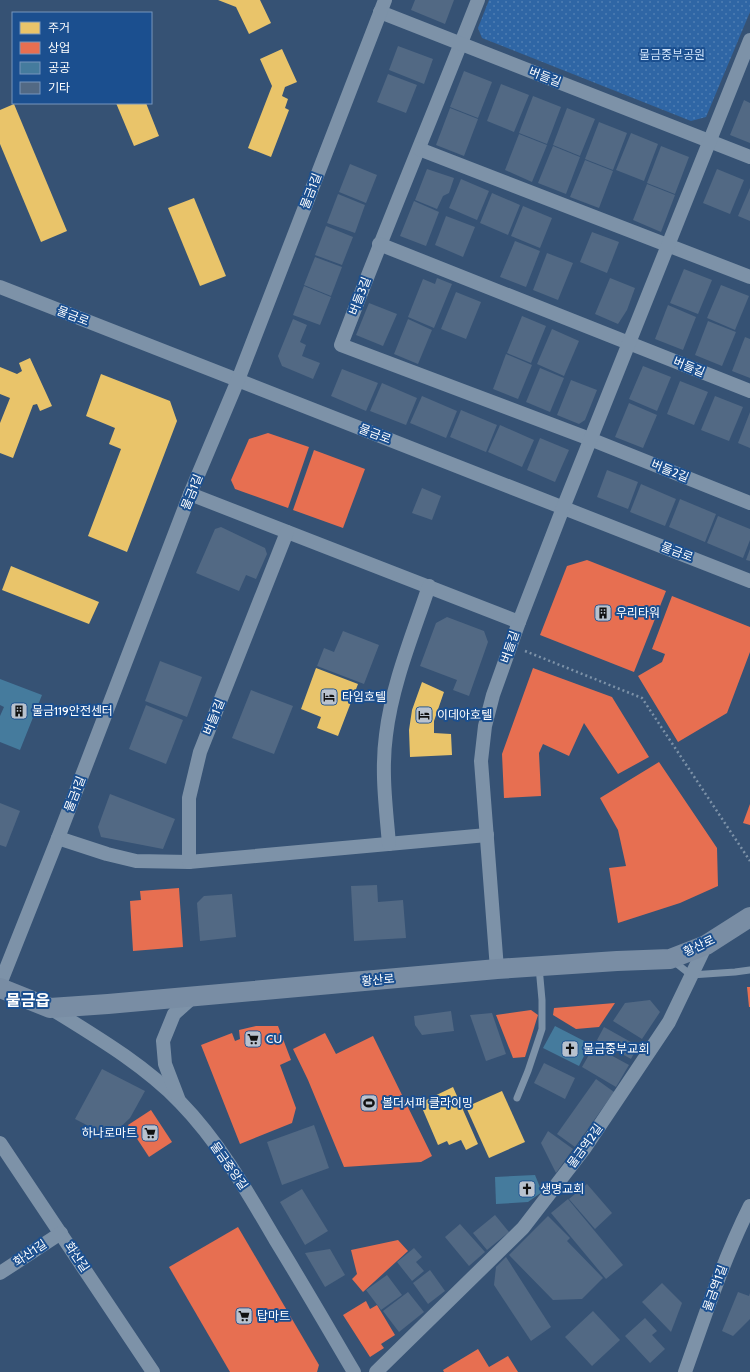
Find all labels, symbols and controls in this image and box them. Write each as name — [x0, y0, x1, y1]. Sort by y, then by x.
legend — [12, 12, 152, 104]
text: 주거 — [48, 20, 70, 35]
text: 상업 — [48, 40, 70, 55]
park label: 물금중부공원 — [639, 47, 705, 62]
text: 공공 — [48, 60, 70, 75]
street label: 버들길 — [527, 64, 563, 89]
text: 기타 — [48, 80, 70, 95]
street label: 물금1길 — [297, 171, 324, 211]
street label: 버들3길 — [345, 275, 374, 317]
street label: 물금로 — [55, 303, 91, 328]
street label: 버들길 — [671, 353, 707, 380]
street label: 물금로 — [357, 421, 393, 446]
street label: 버들2길 — [649, 456, 691, 485]
street label: 물금1길 — [178, 472, 205, 512]
street label: 물금로 — [659, 539, 695, 564]
building icon: 우리타워 — [593, 603, 613, 623]
place label: 우리타워 — [616, 605, 660, 620]
street label: 버들길 — [497, 629, 522, 665]
hotel icon: 타임호텔 — [319, 687, 339, 707]
place label: 타임호텔 — [342, 689, 386, 704]
street label: 버들1길 — [200, 697, 227, 737]
building icon: 물금119안전센터 — [9, 701, 29, 721]
place label: 물금119안전센터 — [32, 703, 113, 718]
hotel icon: 이데아호텔 — [414, 705, 434, 725]
place label: 이데아호텔 — [437, 707, 492, 722]
street label: 물금1길 — [61, 774, 88, 814]
street label: 황산로 — [681, 932, 717, 959]
street label: 황산로 — [361, 971, 395, 988]
district label: 물금읍 — [6, 991, 50, 1010]
supermarket icon: CU — [243, 1029, 263, 1049]
place label: CU — [266, 1031, 282, 1046]
church icon: 물금중부교회 — [560, 1039, 580, 1059]
place label: 물금중부교회 — [583, 1041, 649, 1056]
sports icon: 볼더서퍼 클라이밍 — [359, 1093, 379, 1113]
place label: 볼더서퍼 클라이밍 — [382, 1095, 473, 1110]
street label: 물금역2길 — [564, 1121, 605, 1171]
supermarket icon: 하나로마트 — [140, 1123, 160, 1143]
place label: 하나로마트 — [82, 1125, 137, 1140]
street label: 물금중앙길 — [207, 1139, 251, 1193]
church icon: 생명교회 — [517, 1179, 537, 1199]
place label: 생명교회 — [540, 1181, 584, 1196]
street label: 화산1길 — [10, 1236, 49, 1269]
street label: 화산길 — [62, 1239, 93, 1275]
street label: 물금역1길 — [699, 1263, 730, 1313]
supermarket icon: 탑마트 — [234, 1306, 254, 1326]
place label: 탑마트 — [257, 1308, 290, 1323]

